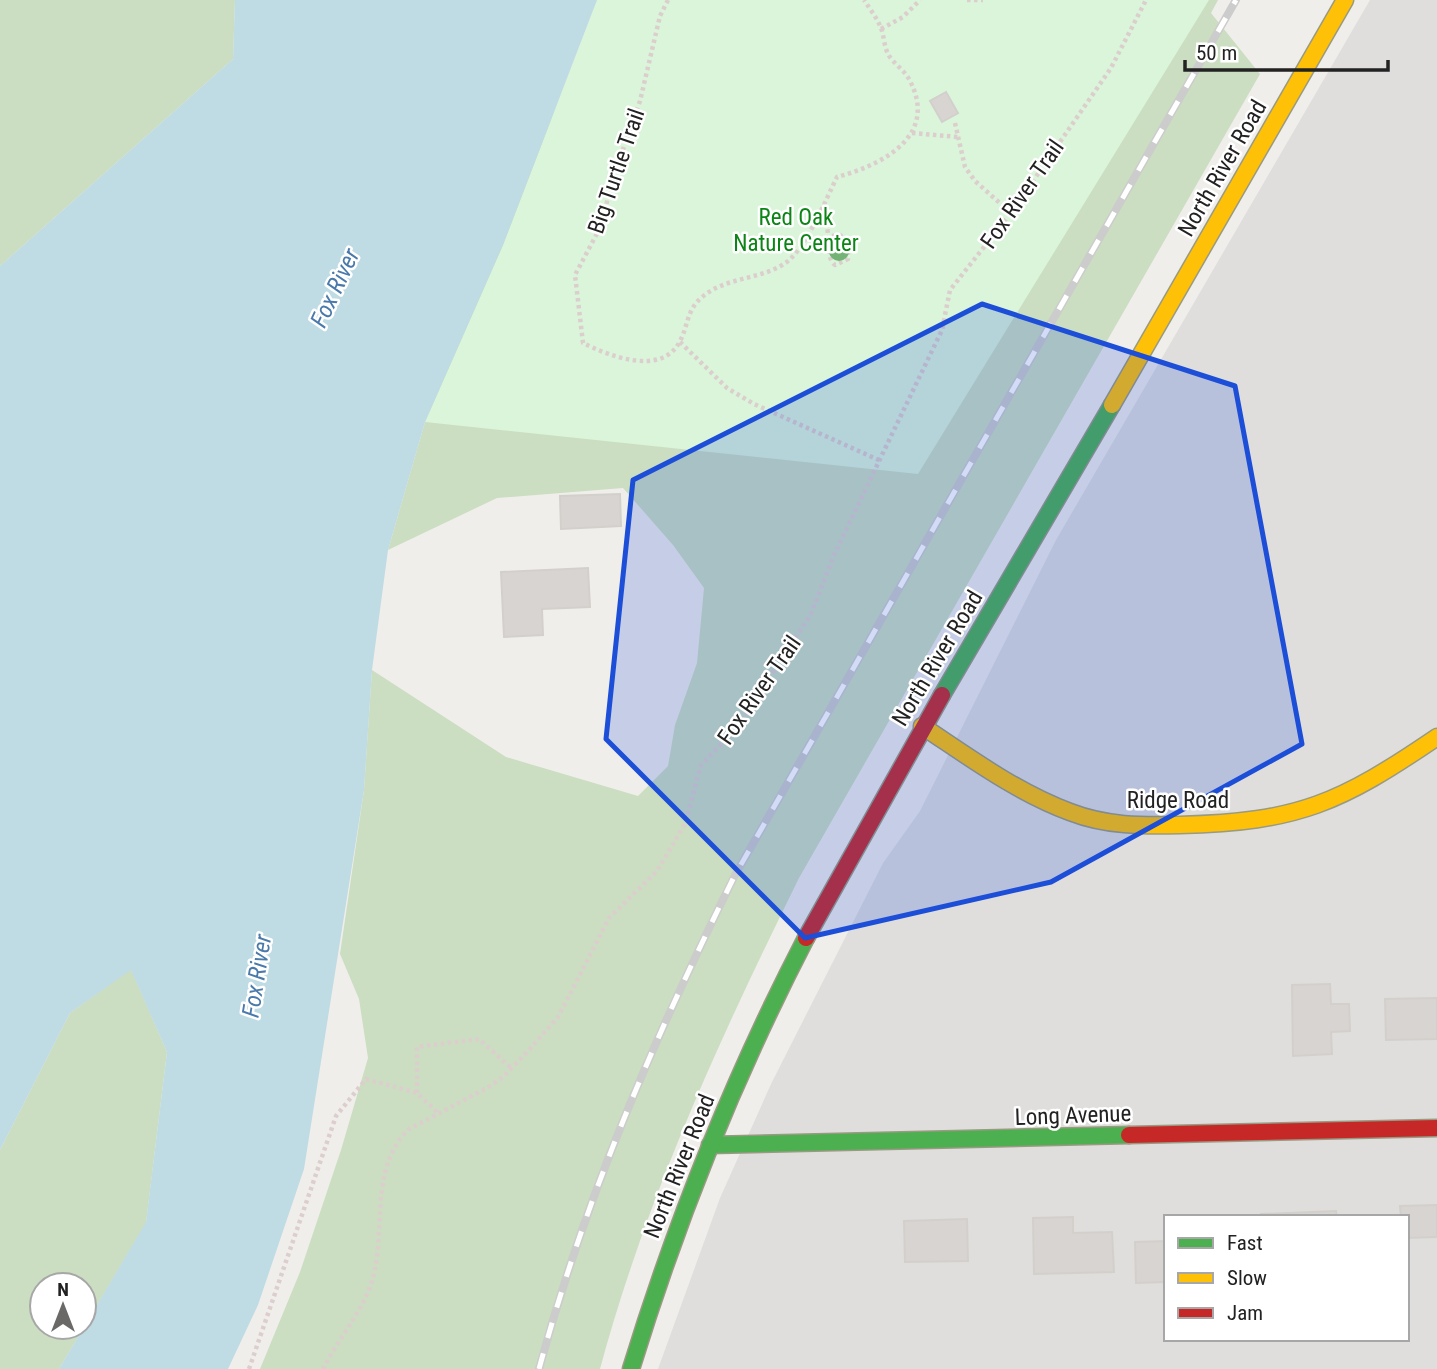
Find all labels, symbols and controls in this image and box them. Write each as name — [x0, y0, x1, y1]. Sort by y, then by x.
scale bar — [1185, 28, 1388, 72]
text: 50 m — [1196, 41, 1237, 65]
street label: North River Road — [1172, 95, 1272, 241]
street label: Big Turtle Trail — [582, 105, 650, 237]
street label: Fox River Trail — [975, 135, 1070, 254]
park label: Red Oak Nature Center — [733, 204, 859, 257]
water label: Fox River — [305, 243, 366, 332]
street label: North River Road — [886, 586, 988, 731]
street label: Fox River Trail — [712, 631, 807, 750]
street label: Ridge Road — [1127, 787, 1229, 814]
water label: Fox River — [237, 932, 278, 1019]
street label: North River Road — [638, 1090, 721, 1242]
street label: Long Avenue — [1014, 1100, 1132, 1131]
legend — [1164, 1215, 1409, 1341]
text: Fast — [1227, 1231, 1263, 1255]
text: Slow — [1227, 1266, 1267, 1290]
north arrow — [28, 1271, 98, 1341]
text: N — [57, 1278, 69, 1301]
text: Jam — [1227, 1301, 1263, 1325]

